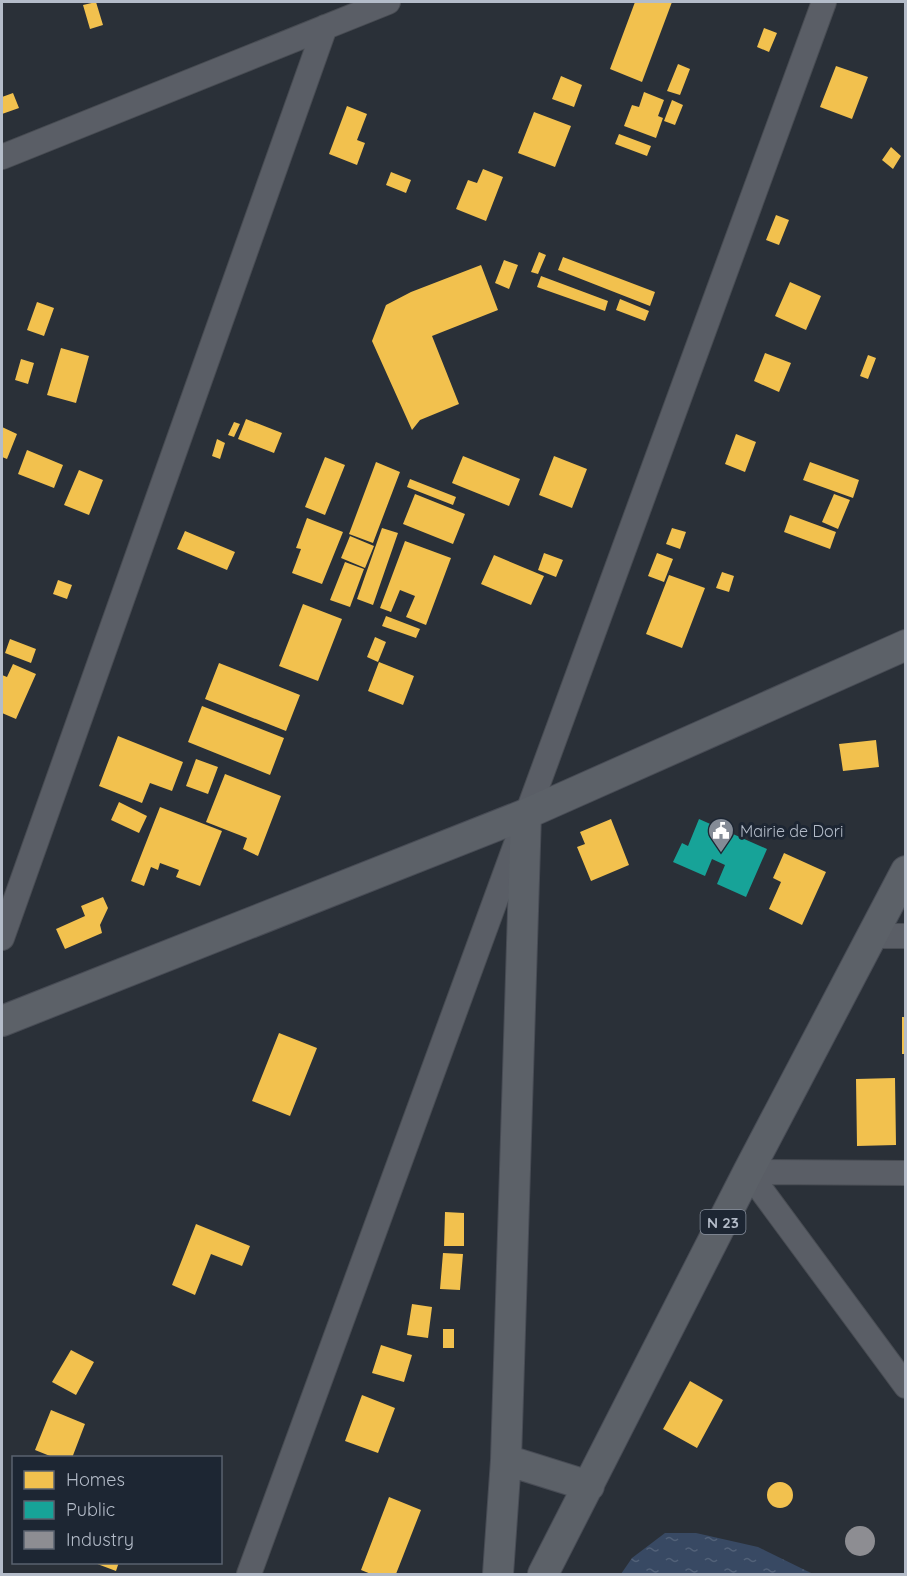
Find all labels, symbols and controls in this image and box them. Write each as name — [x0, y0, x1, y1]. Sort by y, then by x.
public building icon: Mairie de Dori — [706, 816, 736, 854]
place label: Mairie de Dori — [740, 821, 843, 841]
road number: N 23 — [700, 1210, 746, 1234]
legend — [12, 1456, 222, 1564]
text: Homes — [66, 1468, 125, 1491]
text: Public — [66, 1498, 115, 1521]
text: Industry — [66, 1528, 134, 1551]

